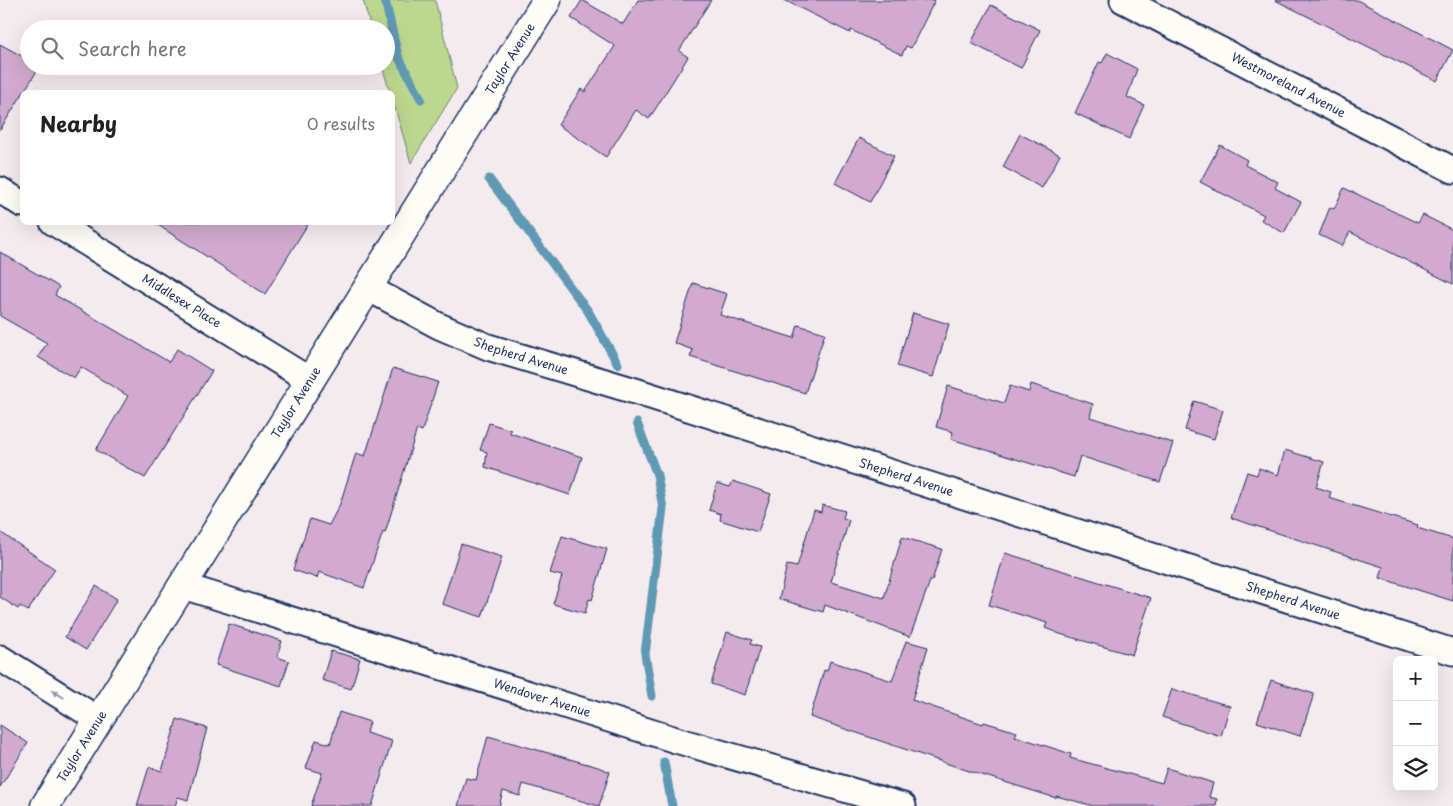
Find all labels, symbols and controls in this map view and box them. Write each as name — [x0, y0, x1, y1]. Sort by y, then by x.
street label: Taylor Avenue — [480, 19, 539, 98]
search box — [20, 20, 395, 75]
icon: search — [38, 34, 66, 62]
text: Search here — [78, 34, 187, 62]
street label: Westmoreland Avenue — [1229, 47, 1350, 121]
text: Nearby — [40, 107, 117, 139]
text: 0 results — [307, 111, 375, 135]
street label: Middlesex Place — [139, 269, 226, 332]
street label: Shepherd Avenue — [471, 332, 571, 379]
street label: Taylor Avenue — [266, 363, 325, 442]
street label: Shepherd Avenue — [857, 453, 957, 500]
street label: Shepherd Avenue — [1244, 577, 1343, 624]
map controls — [1393, 656, 1438, 791]
button: + — [1393, 656, 1438, 701]
street label: Wendover Avenue — [491, 673, 594, 721]
one-way arrow — [51, 690, 64, 699]
button: − — [1393, 701, 1438, 746]
street label: Taylor Avenue — [52, 706, 111, 785]
button: layers — [1393, 746, 1438, 791]

